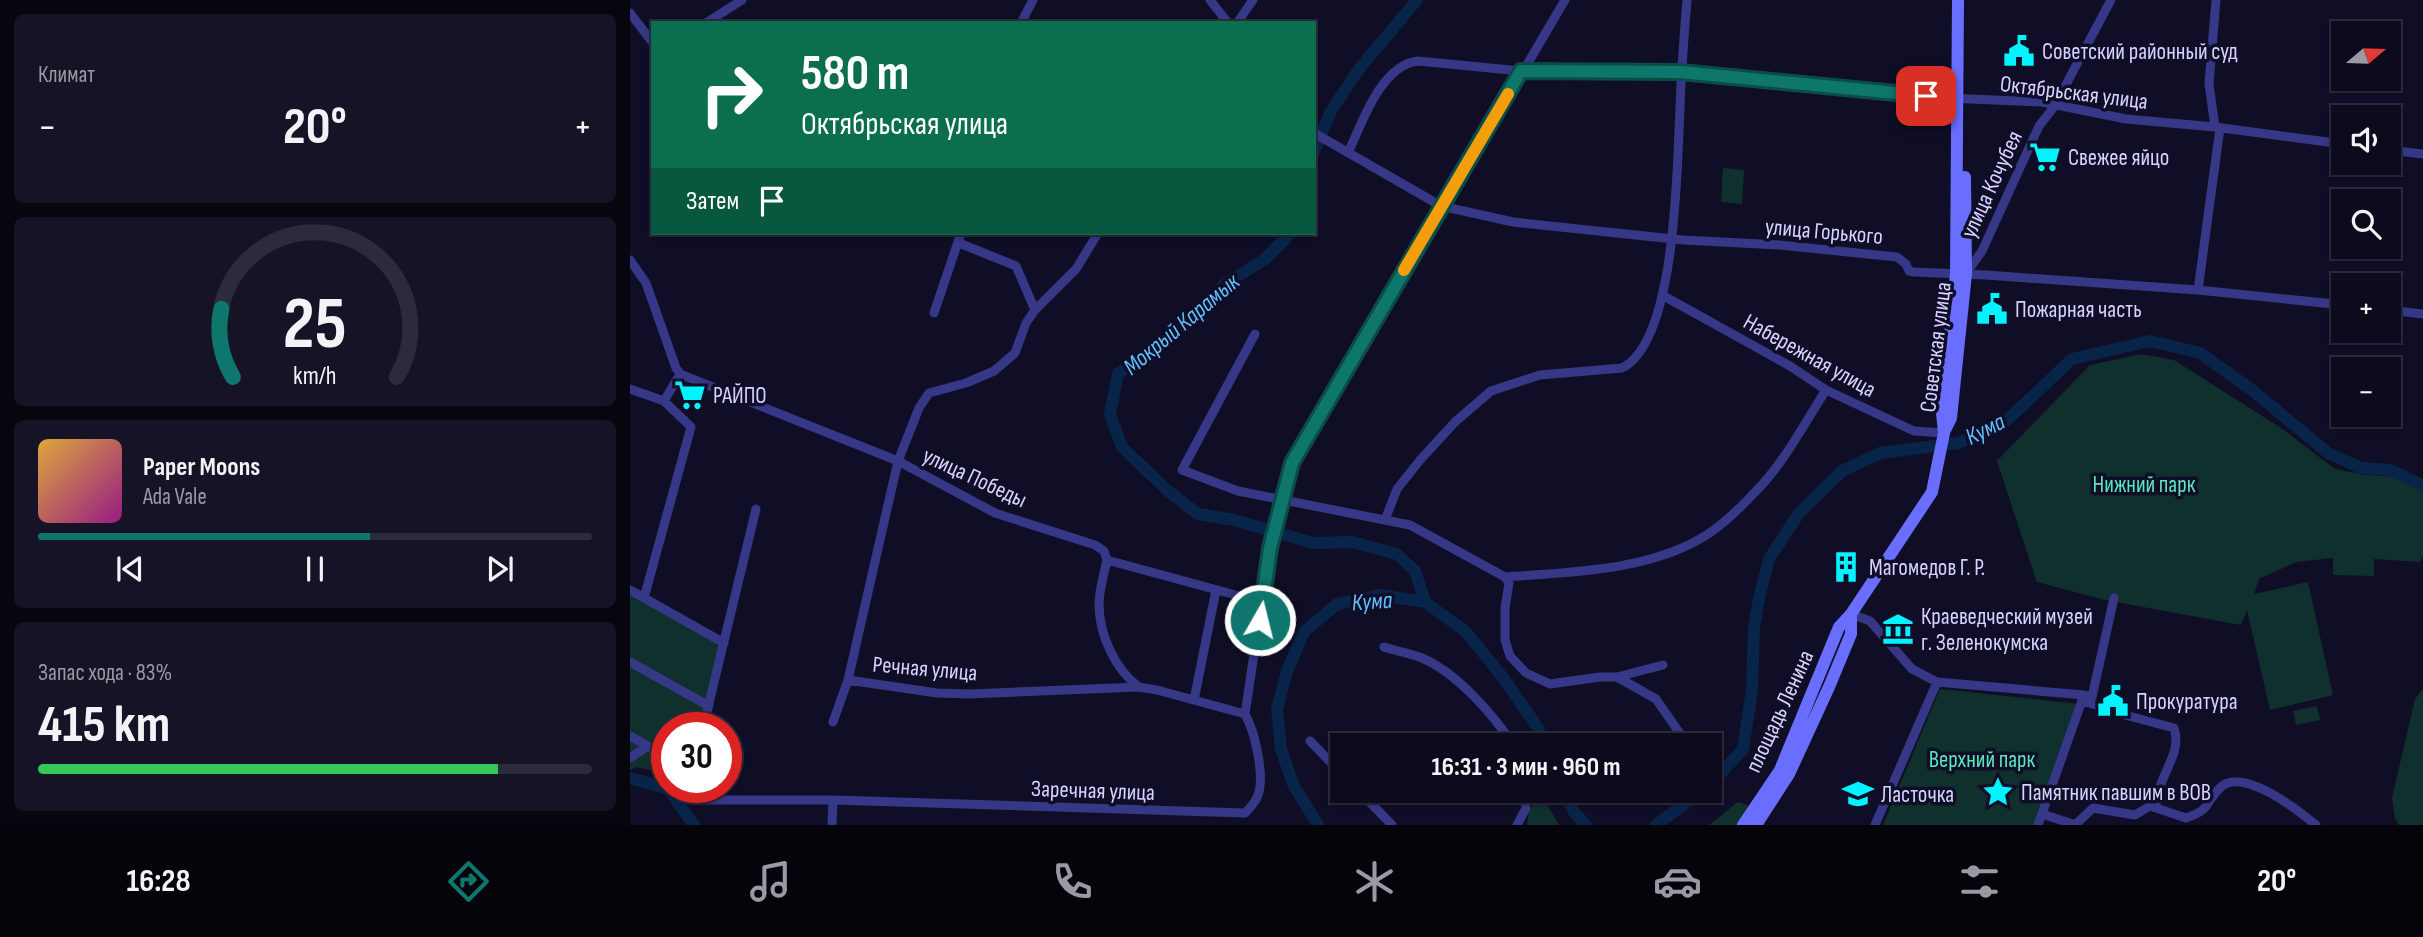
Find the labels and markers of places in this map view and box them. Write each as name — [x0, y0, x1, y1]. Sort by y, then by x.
public building icon: Советский районный суд — [2002, 34, 2036, 68]
place label: Советский районный суд — [2042, 38, 2238, 66]
pin — [1896, 66, 1956, 126]
supermarket icon: Свежее яйцо — [2028, 140, 2062, 174]
place label: Свежее яйцо — [2068, 144, 2169, 172]
public building icon: Пожарная часть — [1975, 292, 2009, 326]
place label: Пожарная часть — [2015, 296, 2142, 324]
supermarket icon: РАЙПО — [673, 378, 707, 412]
place label: РАЙПО — [713, 382, 767, 410]
building icon: Магомедов Г. Р. — [1829, 550, 1863, 584]
place label: Магомедов Г. Р. — [1869, 554, 1985, 582]
place label: Краеведческий музей г. Зеленокумска — [1921, 603, 2093, 657]
museum icon: Краеведческий музей г. Зеленокумска — [1881, 612, 1915, 646]
public building icon: Прокуратура — [2096, 684, 2130, 718]
place label: Прокуратура — [2136, 688, 2238, 716]
place icon: Памятник павшим в ВОВ — [1981, 775, 2015, 809]
school or university icon: Ласточка — [1841, 777, 1875, 811]
place label: Памятник павшим в ВОВ — [2021, 779, 2211, 807]
place label: Ласточка — [1881, 781, 1954, 809]

